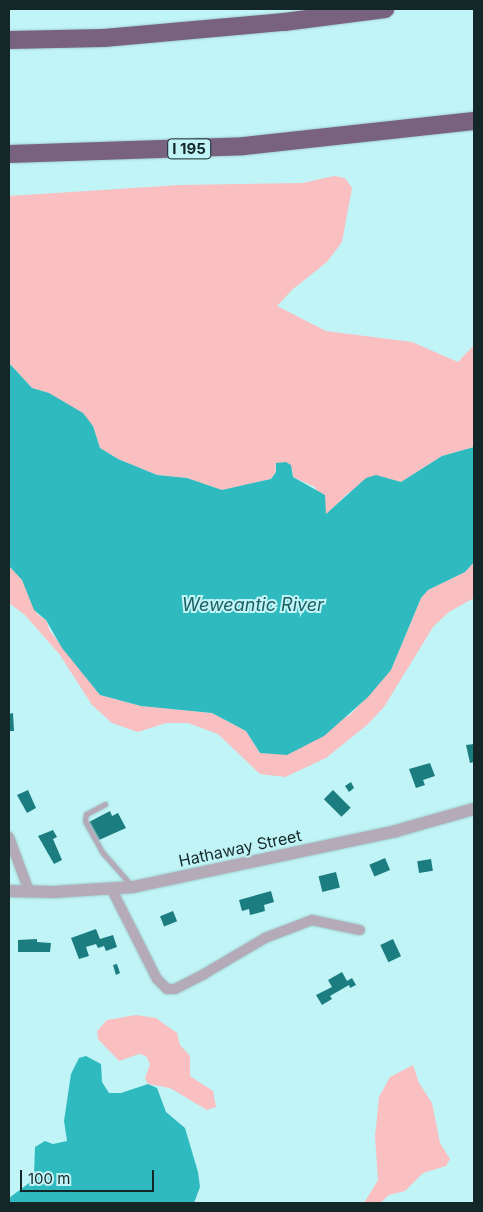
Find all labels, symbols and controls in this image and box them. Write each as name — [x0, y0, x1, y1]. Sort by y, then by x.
road number: I 195 — [166, 136, 212, 162]
water label: Weweantic River — [182, 594, 324, 616]
street label: Hathaway Street — [177, 826, 303, 870]
scale bar — [22, 1160, 156, 1192]
text: 100 m — [28, 1169, 70, 1188]

